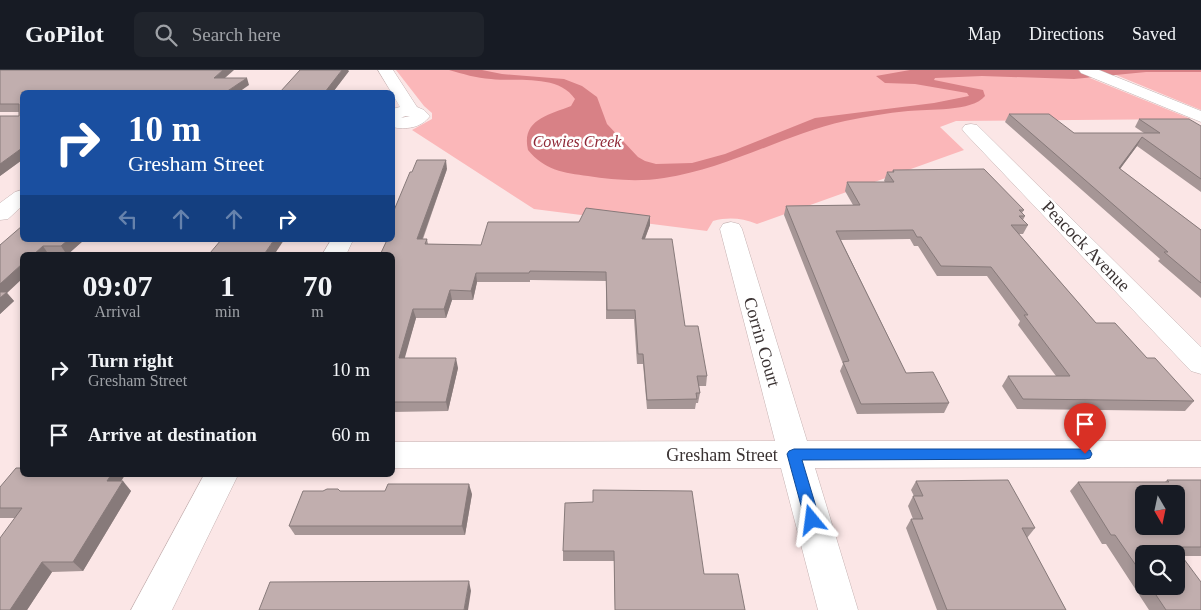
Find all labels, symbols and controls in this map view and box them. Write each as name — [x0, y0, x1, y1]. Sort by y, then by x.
search box — [134, 12, 484, 57]
text: GoPilot — [25, 21, 104, 47]
icon: search — [152, 21, 180, 49]
text: Search here — [192, 24, 281, 45]
text: Map — [968, 24, 1001, 44]
text: Directions — [1029, 24, 1104, 44]
text: Saved — [1132, 24, 1176, 44]
icon: right — [45, 110, 110, 175]
text: 10 m — [128, 110, 201, 149]
water label: Cowies Creek — [533, 133, 622, 150]
text: Gresham Street — [128, 151, 264, 176]
street label: Peacock Avenue — [1038, 197, 1134, 295]
icon: left — [114, 205, 142, 233]
icon: ahead — [167, 205, 195, 233]
icon: ahead — [220, 205, 248, 233]
icon: right — [273, 205, 301, 233]
text: 09:07 — [83, 269, 153, 302]
text: 1 — [220, 269, 235, 302]
text: 70 — [302, 269, 332, 302]
street label: Corrin Court — [740, 295, 784, 389]
text: Arrival — [94, 303, 141, 320]
text: min — [215, 303, 240, 320]
text: m — [311, 303, 324, 320]
text: Turn right — [88, 350, 173, 371]
icon: right — [45, 356, 73, 384]
text: 10 m — [331, 359, 370, 380]
text: Gresham Street — [88, 372, 187, 389]
pin — [1064, 403, 1106, 454]
icon: arrive — [1071, 410, 1099, 438]
icon: arrive — [45, 421, 73, 449]
text: Arrive at destination — [88, 424, 257, 445]
text: 60 m — [331, 424, 370, 445]
street label: Gresham Street — [666, 445, 778, 465]
north arrow — [1135, 485, 1185, 535]
map controls — [1135, 485, 1185, 595]
position arrow — [785, 493, 837, 545]
button: search — [1135, 545, 1185, 595]

